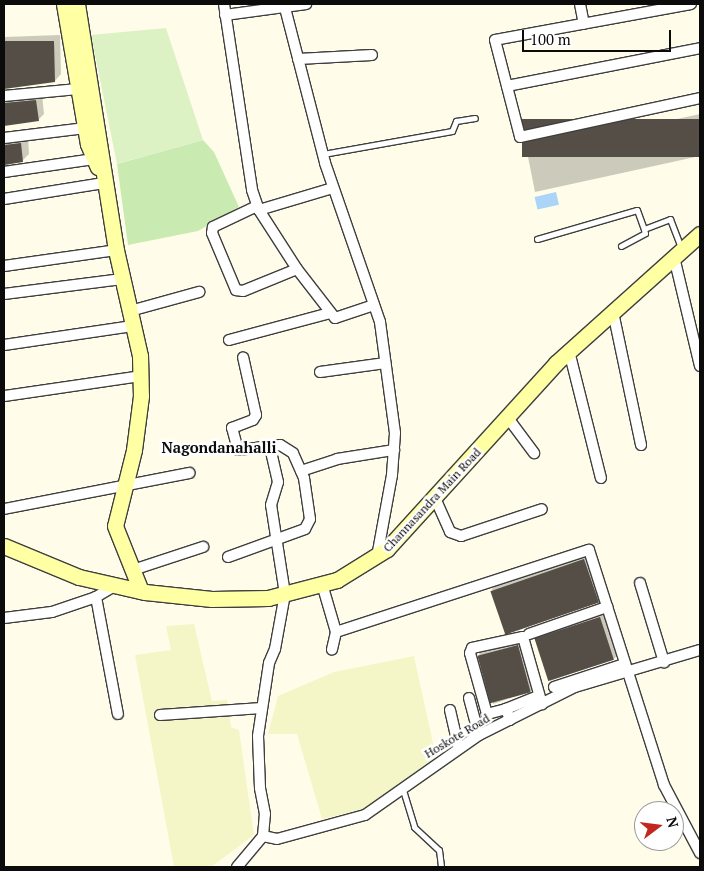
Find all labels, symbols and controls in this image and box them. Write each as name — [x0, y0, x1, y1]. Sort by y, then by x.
scale bar — [524, 20, 673, 52]
text: 100 m — [530, 29, 571, 49]
district label: Nagondanahalli — [161, 439, 277, 457]
street label: Channasandra Main Road — [380, 445, 484, 555]
street label: Hoskote Road — [422, 711, 492, 761]
north arrow — [634, 801, 684, 851]
text: N — [662, 815, 684, 830]

